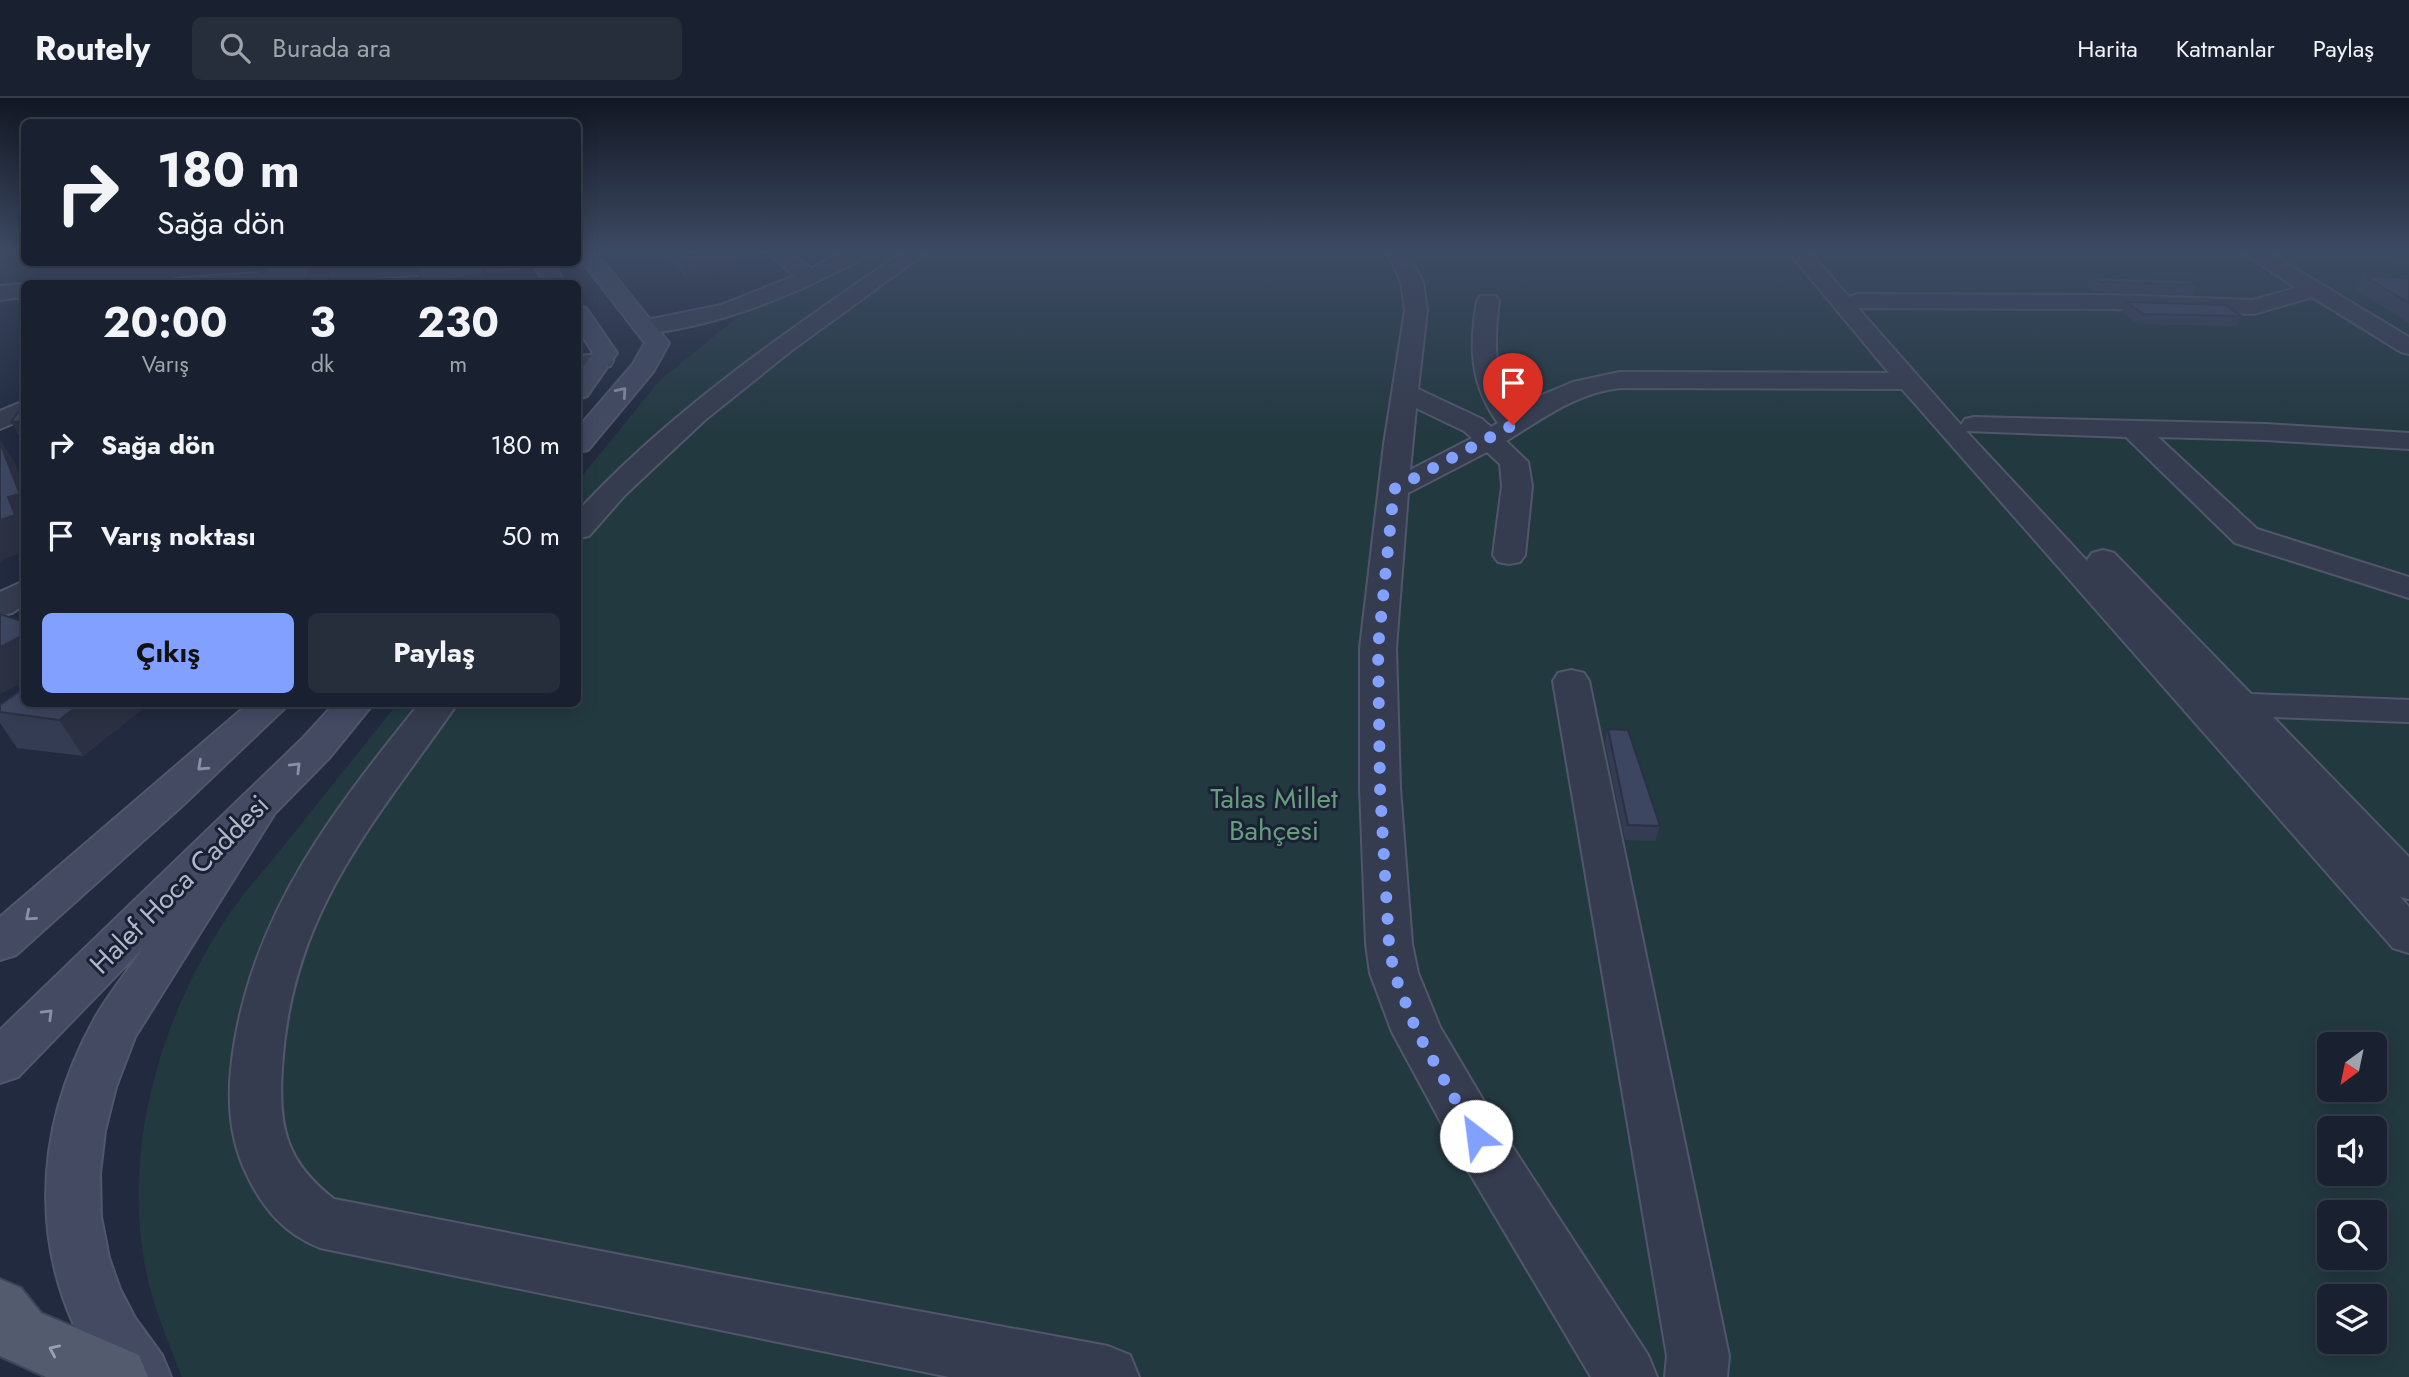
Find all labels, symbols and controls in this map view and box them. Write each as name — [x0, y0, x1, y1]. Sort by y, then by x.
search box — [192, 17, 682, 80]
text: Routely — [35, 25, 150, 72]
icon: search — [216, 29, 254, 67]
text: Burada ara — [272, 29, 391, 67]
text: Harita — [2077, 31, 2138, 66]
text: Katmanlar — [2176, 31, 2275, 66]
text: Paylaş — [2313, 31, 2374, 66]
text: 180 m — [157, 135, 300, 205]
icon: right — [42, 147, 133, 238]
text: Sağa dön — [157, 200, 286, 246]
text: 20:00 — [103, 292, 227, 353]
text: 3 — [309, 292, 336, 353]
text: 230 — [418, 292, 499, 353]
text: Varış — [142, 347, 189, 381]
text: dk — [311, 347, 334, 381]
text: m — [449, 347, 467, 381]
pin — [1483, 353, 1543, 425]
icon: arrive — [1494, 364, 1532, 402]
one-way arrow — [614, 388, 626, 401]
icon: right — [42, 426, 80, 464]
text: Sağa dön — [101, 426, 215, 464]
text: 180 m — [490, 426, 560, 464]
icon: arrive — [42, 517, 80, 555]
text: Varış noktası — [101, 517, 256, 555]
text: 50 m — [502, 517, 560, 555]
button: Çıkış — [42, 613, 294, 693]
button: Paylaş — [308, 613, 560, 693]
one-way arrow — [197, 758, 210, 771]
one-way arrow — [288, 762, 301, 775]
park label: Talas Millet Bahçesi — [1210, 778, 1338, 851]
street label: Halef Hoca Caddesi — [80, 785, 278, 983]
one-way arrow — [26, 908, 39, 920]
one-way arrow — [40, 1009, 53, 1022]
north arrow — [2317, 1032, 2387, 1102]
map controls — [2317, 1032, 2387, 1354]
position arrow — [1439, 1099, 1513, 1173]
button: sound — [2317, 1116, 2387, 1186]
button: search — [2317, 1200, 2387, 1270]
button: layers — [2317, 1284, 2387, 1354]
one-way arrow — [49, 1344, 61, 1358]

